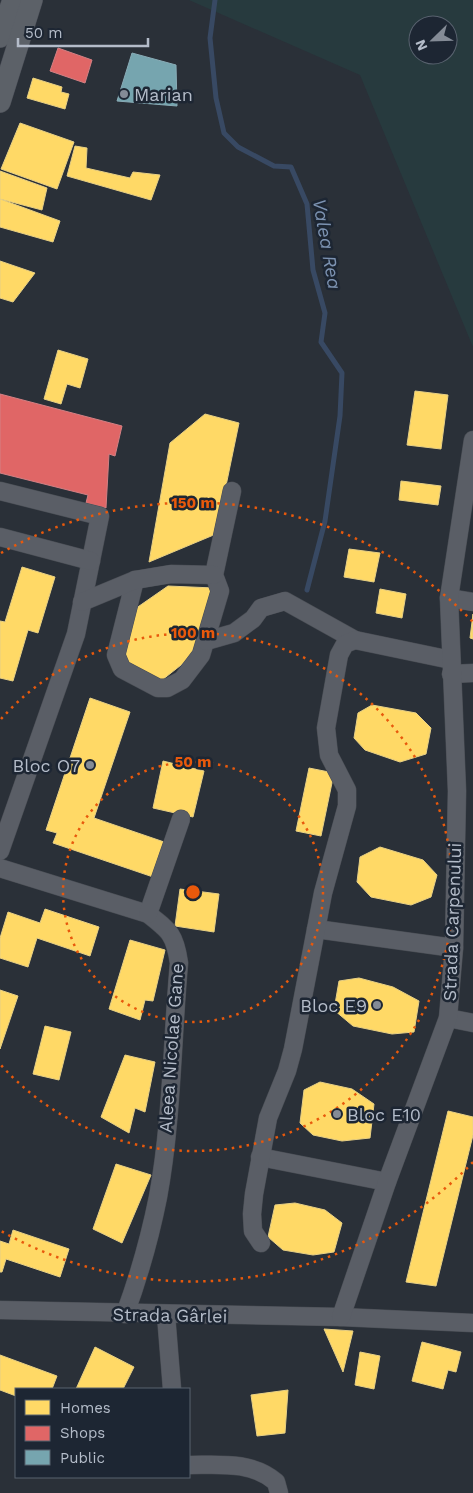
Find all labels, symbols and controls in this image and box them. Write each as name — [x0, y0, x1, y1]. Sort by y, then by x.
scale bar — [18, 15, 148, 47]
north arrow — [408, 15, 458, 65]
text: 50 m — [25, 24, 62, 42]
text: N — [412, 37, 430, 53]
place label: Marian — [134, 84, 193, 105]
marker: Marian — [118, 88, 130, 100]
water label: Valea Rea — [308, 197, 346, 291]
text: 150 m — [171, 494, 215, 512]
text: 100 m — [171, 624, 215, 642]
text: 50 m — [175, 753, 211, 771]
place label: Bloc O7 — [12, 755, 80, 776]
marker: Bloc O7 — [84, 759, 96, 771]
street label: Strada Carpenului — [439, 842, 465, 1002]
centre of rings — [184, 883, 202, 901]
street label: Aleea Nicolae Gane — [155, 963, 187, 1133]
place label: Bloc E9 — [300, 995, 367, 1016]
marker: Bloc E9 — [371, 999, 383, 1011]
place label: Bloc E10 — [347, 1104, 421, 1125]
marker: Bloc E10 — [331, 1108, 343, 1120]
street label: Strada Gârlei — [112, 1303, 228, 1327]
legend — [15, 1388, 190, 1478]
text: Homes — [60, 1399, 111, 1417]
text: Shops — [60, 1424, 105, 1442]
text: Public — [60, 1449, 105, 1467]

